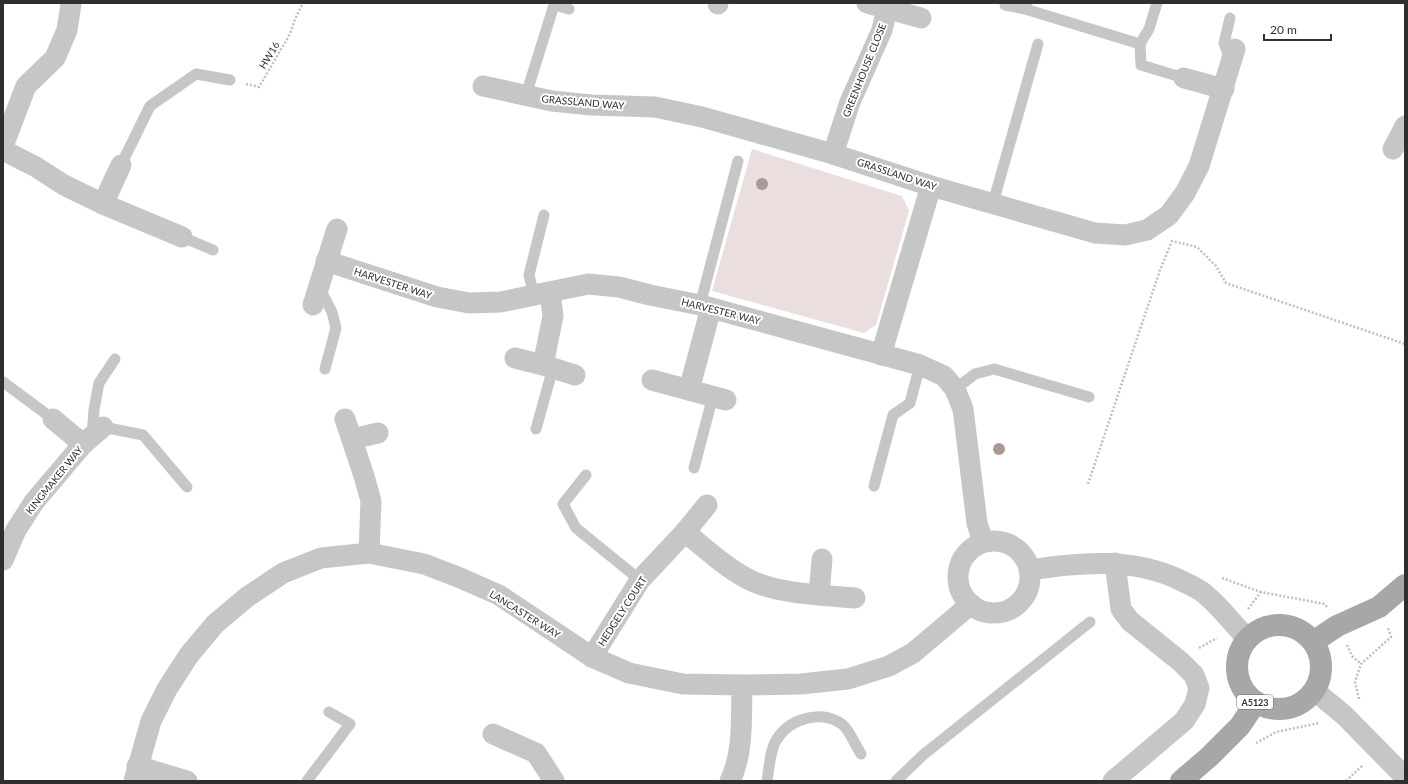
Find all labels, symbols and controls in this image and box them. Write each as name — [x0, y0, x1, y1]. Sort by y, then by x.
scale bar — [1264, 16, 1331, 42]
street label: GREENHOUSE CLOSE — [840, 21, 888, 119]
text: 20 m — [1270, 22, 1297, 37]
street label: HW16 — [256, 39, 282, 71]
street label: GRASSLAND WAY — [541, 92, 626, 112]
street label: GRASSLAND WAY — [856, 155, 939, 193]
street label: HARVESTER WAY — [353, 265, 434, 301]
street label: HARVESTER WAY — [680, 295, 763, 327]
street label: KINGMAKER WAY — [23, 443, 85, 516]
street label: HEDGELY COURT — [595, 574, 649, 648]
street label: LANCASTER WAY — [487, 587, 563, 641]
road number: A5123 — [1237, 695, 1273, 709]

